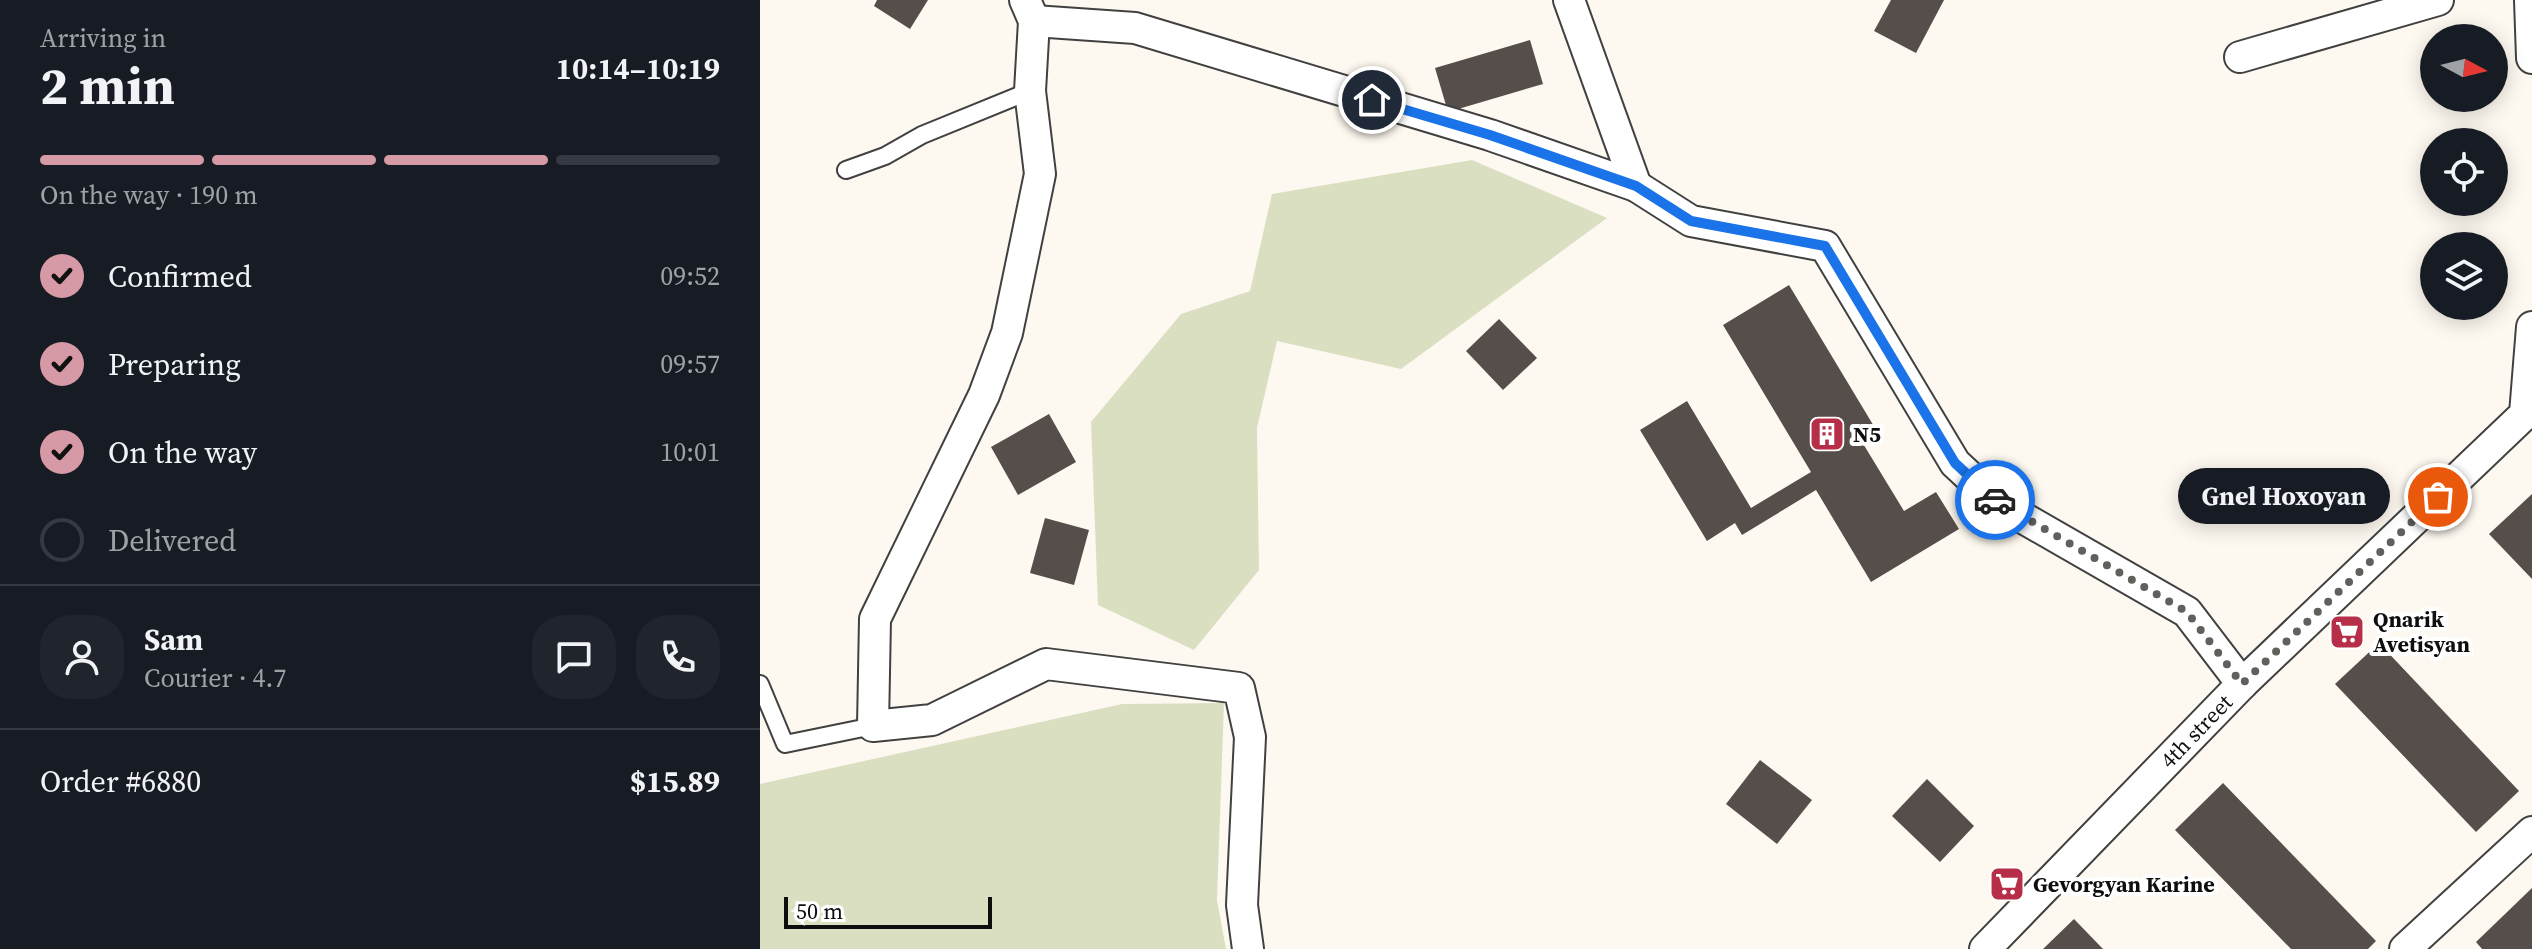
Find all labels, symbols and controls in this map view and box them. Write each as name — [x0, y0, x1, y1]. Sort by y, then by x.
text: Arriving in — [40, 20, 166, 56]
north arrow — [2420, 24, 2508, 112]
map controls — [2420, 24, 2508, 320]
text: 10:14–10:19 — [556, 48, 720, 89]
text: 2 min — [40, 50, 175, 121]
pin — [1338, 66, 1406, 134]
icon: home — [1350, 78, 1394, 122]
button: locate — [2420, 128, 2508, 216]
text: On the way · 190 m — [40, 177, 258, 213]
button: layers — [2420, 232, 2508, 320]
icon: check — [40, 254, 84, 298]
text: Confirmed — [108, 256, 252, 297]
text: 09:52 — [660, 258, 720, 294]
icon: check — [40, 342, 84, 386]
text: Preparing — [108, 344, 241, 385]
text: 09:57 — [660, 346, 720, 382]
building icon: N5 — [1808, 415, 1846, 453]
place label: N5 — [1853, 419, 1881, 449]
icon: check — [40, 430, 84, 474]
text: On the way — [108, 432, 257, 473]
text: 10:01 — [660, 434, 720, 470]
courier — [1955, 460, 2035, 540]
pin — [2404, 463, 2472, 531]
callout: Gnel Hoxoyan — [2178, 469, 2390, 525]
icon: bag — [2416, 475, 2460, 519]
icon: car — [1973, 478, 2017, 522]
text: Gnel Hoxoyan — [2201, 478, 2367, 514]
text: Delivered — [108, 520, 236, 561]
place label: Qnarik Avetisyan — [2373, 604, 2471, 659]
supermarket icon: Qnarik Avetisyan — [2328, 613, 2366, 651]
button: person — [40, 615, 124, 699]
button: chat — [532, 615, 616, 699]
button: phone — [636, 615, 720, 699]
text: Sam — [144, 619, 203, 660]
text: Courier · 4.7 — [144, 660, 286, 696]
street label: 4th street — [2153, 687, 2239, 774]
text: Order #6880 — [40, 761, 201, 802]
text: $15.89 — [630, 761, 720, 802]
supermarket icon: Gevorgyan Karine — [1988, 865, 2026, 903]
place label: Gevorgyan Karine — [2033, 869, 2215, 899]
scale bar — [784, 893, 992, 929]
text: 50 m — [796, 896, 843, 926]

